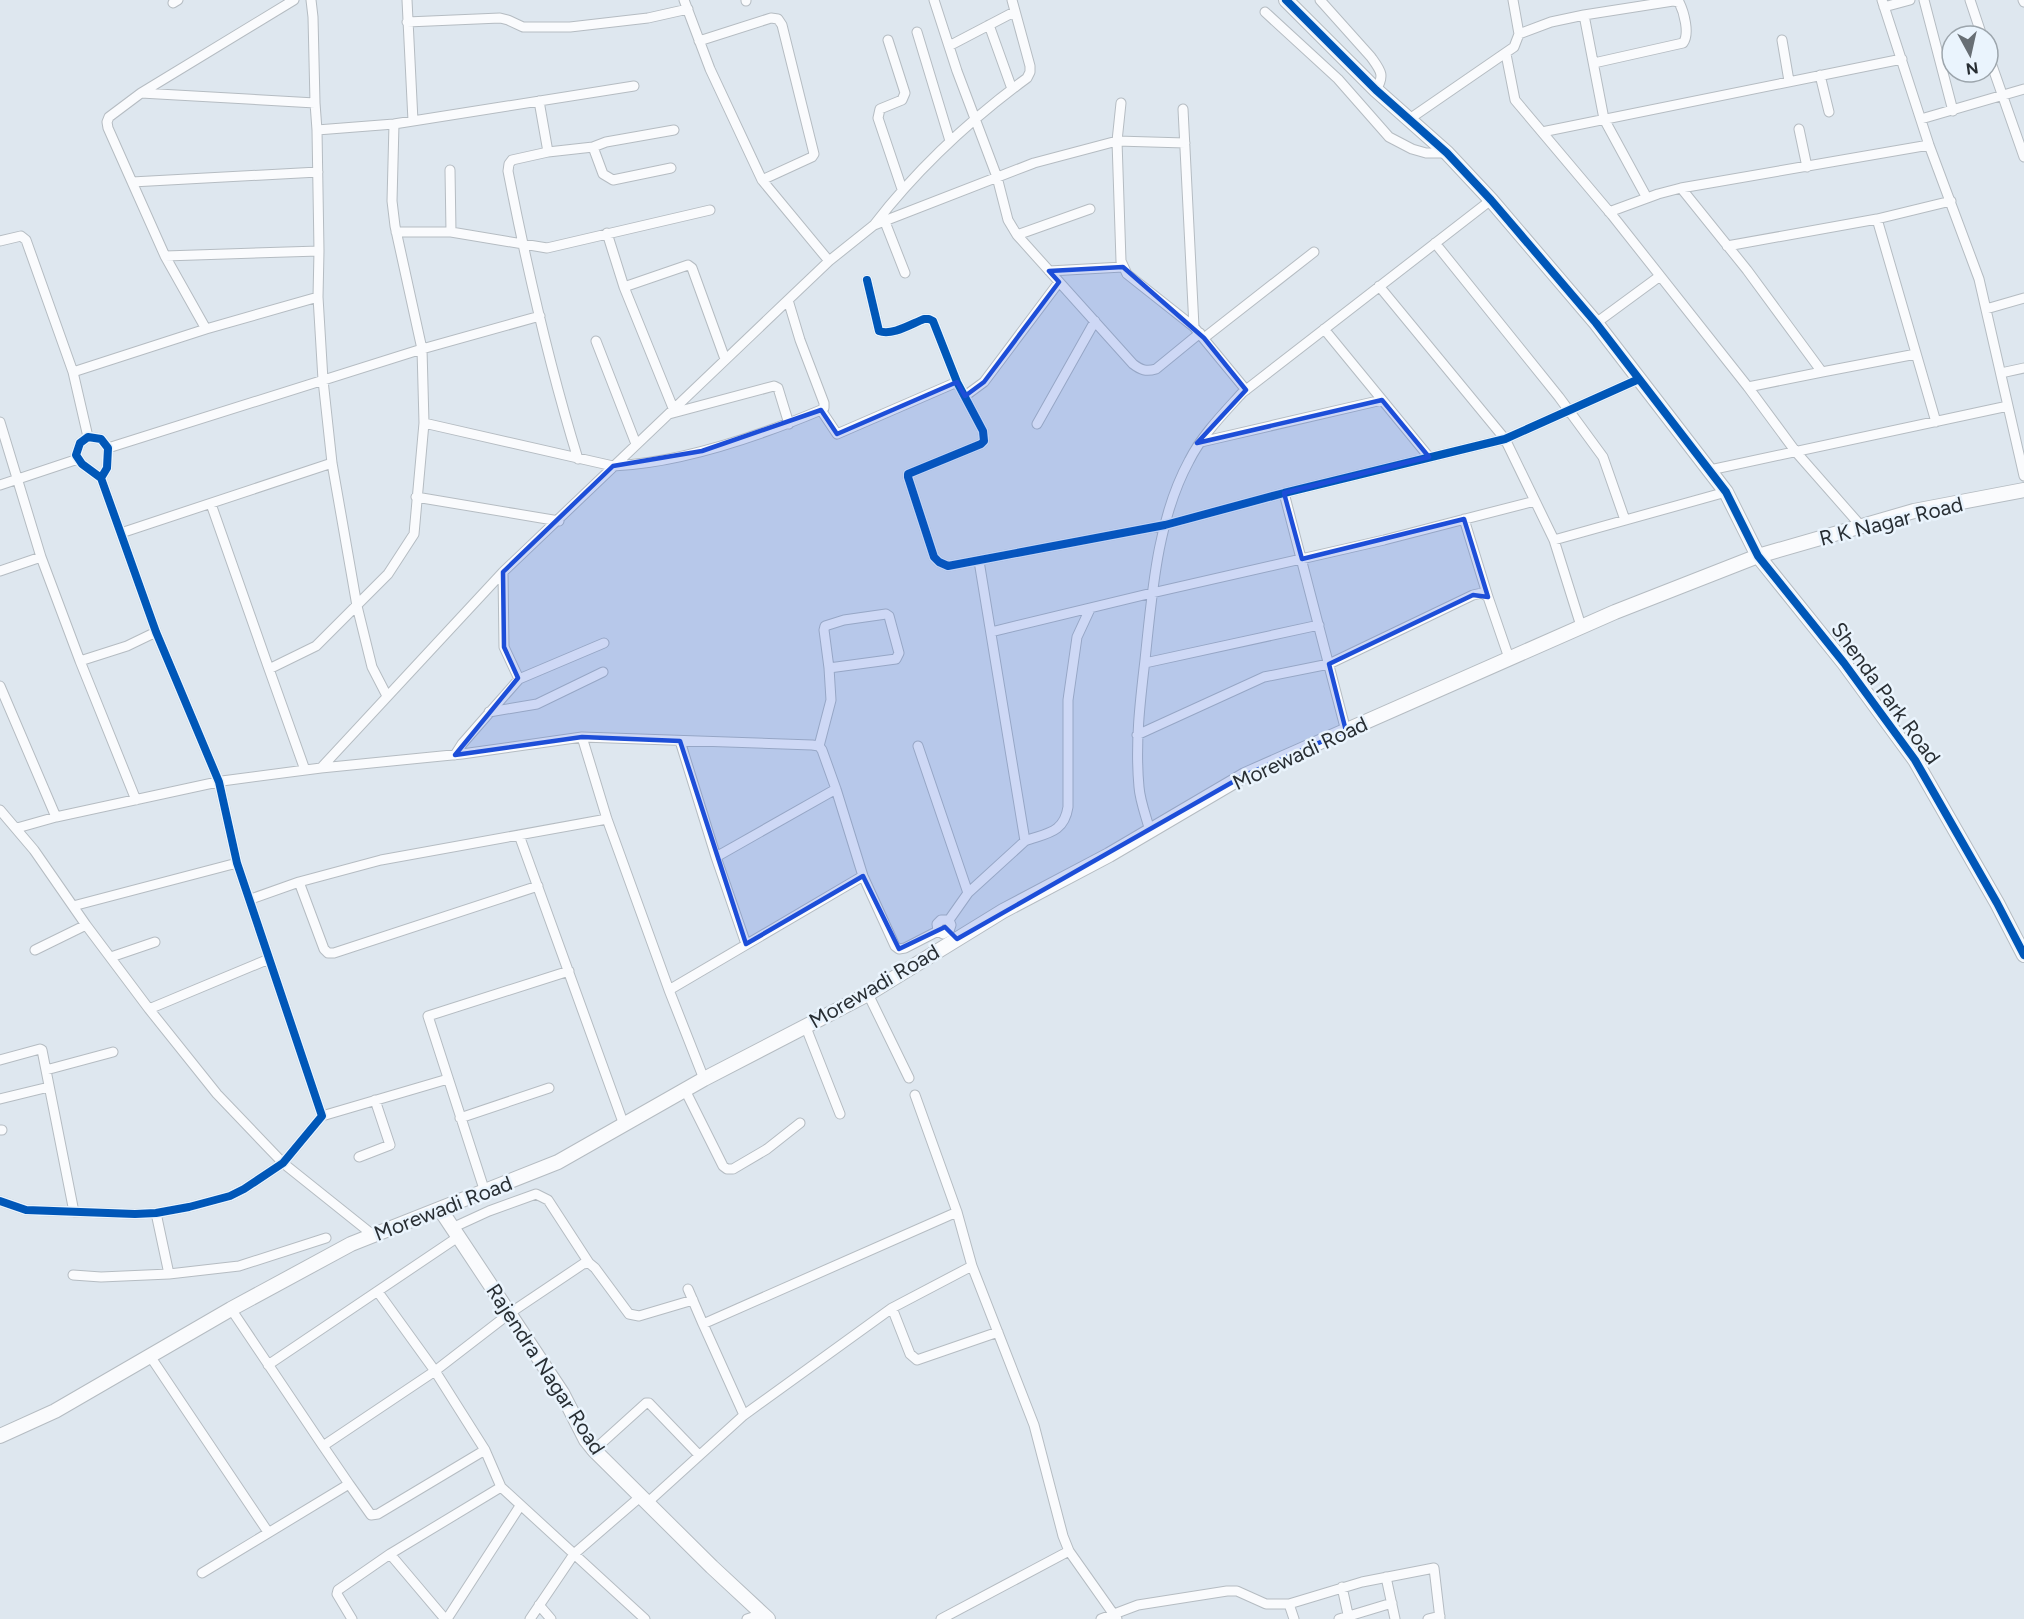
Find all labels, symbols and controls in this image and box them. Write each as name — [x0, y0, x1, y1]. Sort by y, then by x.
north arrow — [1940, 24, 2000, 84]
text: N — [1965, 58, 1979, 79]
street label: R K Nagar Road — [1817, 491, 1965, 551]
street label: Shenda Park Road — [1826, 617, 1946, 769]
street label: Morewadi Road — [1229, 711, 1371, 795]
street label: Morewadi Road — [805, 939, 943, 1033]
street label: Morewadi Road — [370, 1170, 516, 1246]
street label: Rajendra Nagar Road — [481, 1279, 611, 1459]

